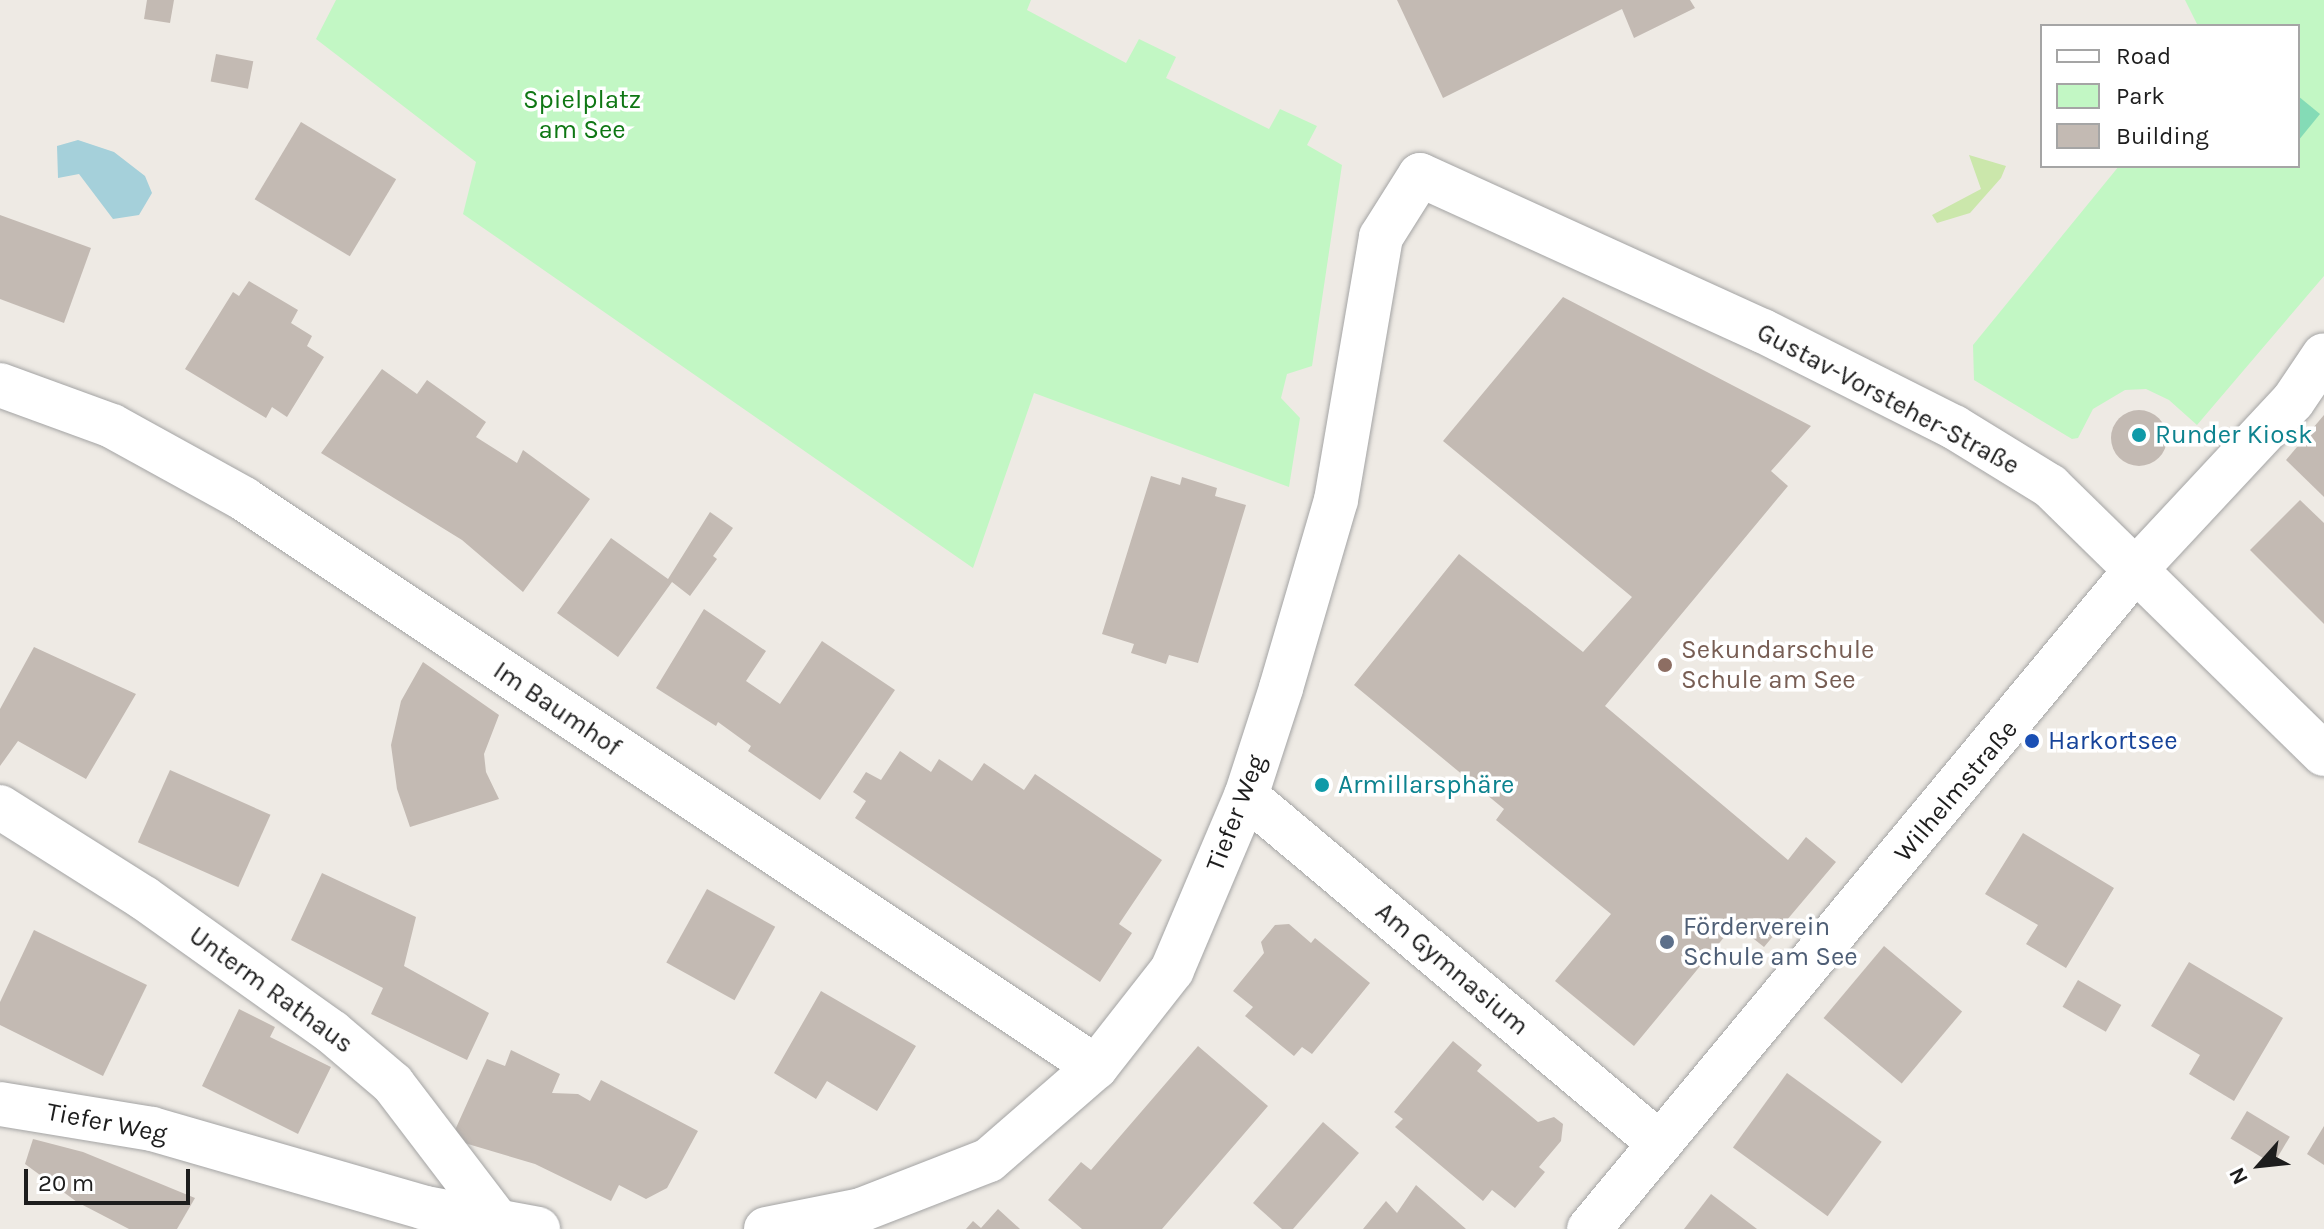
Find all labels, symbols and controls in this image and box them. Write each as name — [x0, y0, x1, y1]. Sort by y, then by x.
legend — [2040, 24, 2300, 168]
text: Road — [2116, 42, 2171, 70]
text: Park — [2116, 82, 2165, 110]
park label: Spielplatz am See — [523, 84, 641, 146]
text: Building — [2116, 122, 2209, 150]
street label: Gustav-Vorsteher-Straße — [1752, 317, 2024, 481]
place label: Runder Kiosk — [2155, 419, 2313, 451]
marker: Runder Kiosk — [2130, 426, 2148, 444]
place label: Sekundarschule Schule am See — [1681, 634, 1874, 696]
street label: Im Baumhof — [487, 655, 627, 763]
marker: Sekundarschule Schule am See — [1656, 656, 1674, 674]
street label: Wilhelmstraße — [1888, 714, 2024, 868]
place label: Harkortsee — [2048, 725, 2177, 757]
marker: Harkortsee — [2023, 732, 2041, 750]
street label: Tiefer Weg — [1200, 750, 1272, 876]
place label: Armillarsphäre — [1338, 769, 1514, 801]
marker: Armillarsphäre — [1313, 776, 1331, 794]
street label: Am Gymnasium — [1369, 896, 1535, 1042]
place label: Förderverein Schule am See — [1683, 911, 1858, 972]
street label: Unterm Rathaus — [183, 920, 359, 1060]
marker: Förderverein Schule am See — [1658, 933, 1676, 951]
street label: Tiefer Weg — [44, 1096, 170, 1150]
north arrow — [2220, 1125, 2300, 1205]
scale bar — [28, 1153, 194, 1203]
text: N — [2223, 1163, 2254, 1189]
text: 20 m — [38, 1169, 94, 1197]

